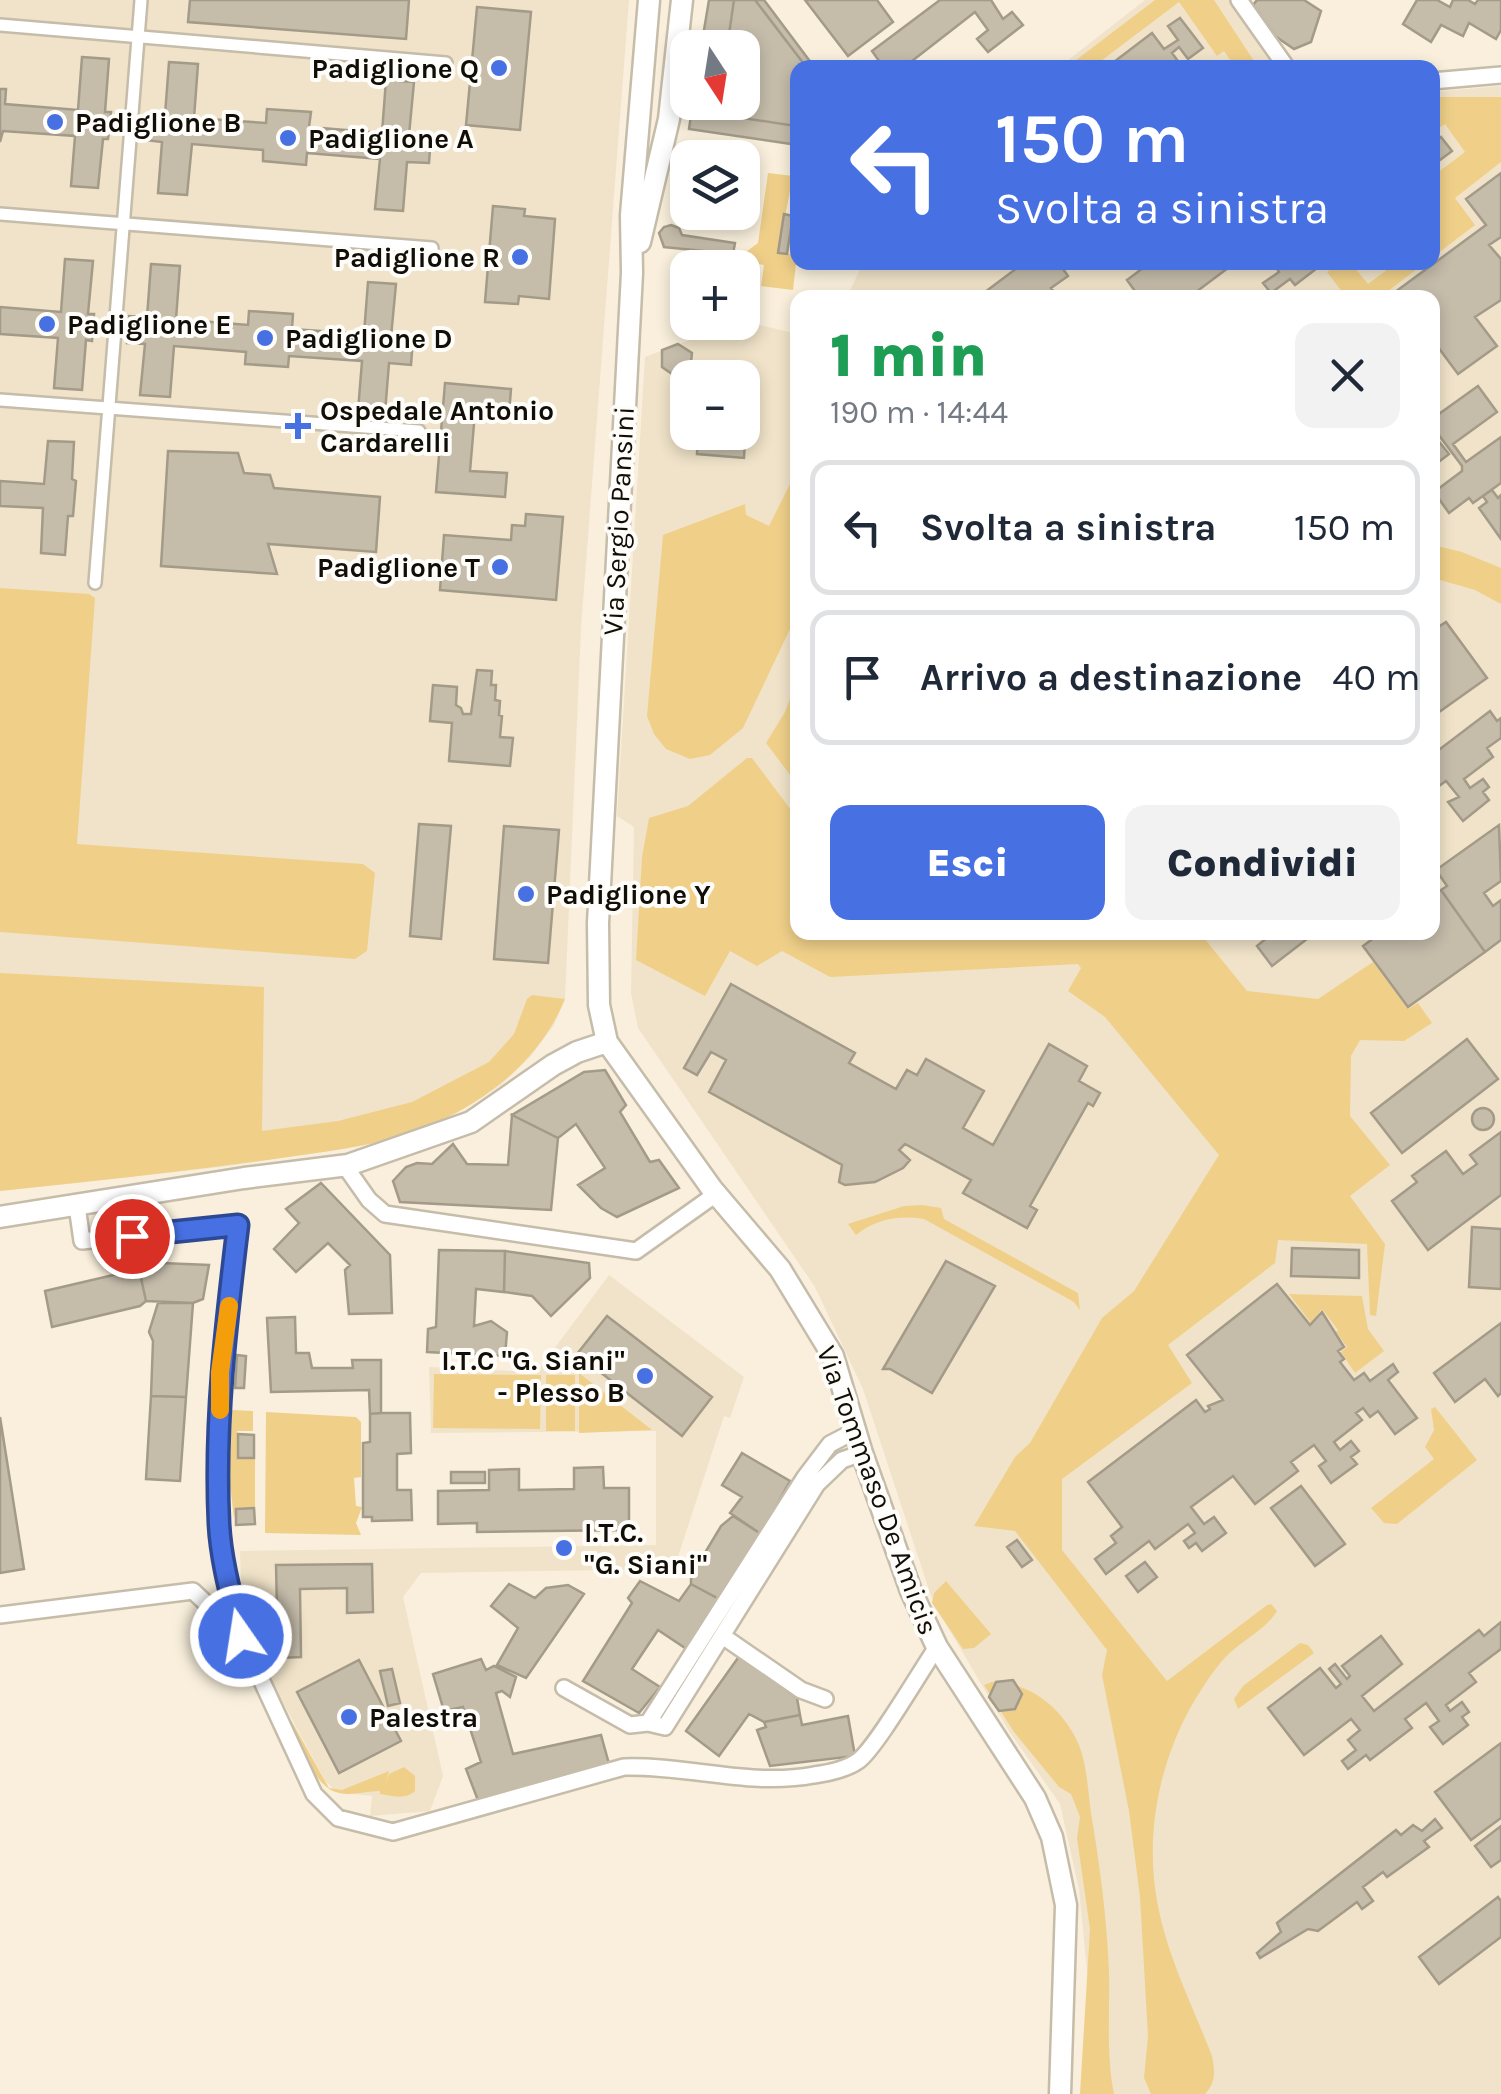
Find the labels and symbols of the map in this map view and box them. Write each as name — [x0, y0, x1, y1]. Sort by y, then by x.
north arrow — [670, 30, 760, 120]
place label: Padiglione Q — [312, 52, 479, 85]
marker: Padiglione Q — [488, 57, 510, 79]
place label: Padiglione B — [75, 106, 241, 139]
marker: Padiglione B — [44, 111, 66, 133]
place label: Padiglione A — [308, 122, 474, 155]
marker: Padiglione A — [277, 127, 299, 149]
place label: Padiglione R — [334, 241, 500, 274]
marker: Padiglione R — [509, 246, 531, 268]
place label: Padiglione E — [67, 308, 232, 341]
marker: Padiglione E — [36, 313, 58, 335]
place label: Padiglione D — [285, 322, 452, 355]
marker: Padiglione D — [254, 327, 276, 349]
place label: Ospedale Antonio Cardarelli — [320, 394, 554, 459]
street label: Via Sergio Pansini — [596, 406, 641, 636]
marker: Ospedale Antonio Cardarelli — [285, 413, 311, 439]
place label: Padiglione T — [317, 551, 480, 584]
marker: Padiglione T — [489, 556, 511, 578]
place label: Padiglione Y — [546, 878, 711, 911]
marker: Padiglione Y — [515, 883, 537, 905]
pin — [90, 1194, 175, 1279]
street label: Via Tommaso De Amicis — [810, 1341, 945, 1639]
place label: I.T.C "G. Siani" - Plesso B — [441, 1344, 625, 1409]
marker: I.T.C "G. Siani" - Plesso B — [634, 1365, 656, 1387]
place label: I.T.C. "G. Siani" — [584, 1516, 708, 1581]
marker: I.T.C. "G. Siani" — [553, 1537, 575, 1559]
position arrow — [189, 1584, 293, 1688]
place label: Palestra — [369, 1701, 478, 1734]
marker: Palestra — [338, 1706, 360, 1728]

